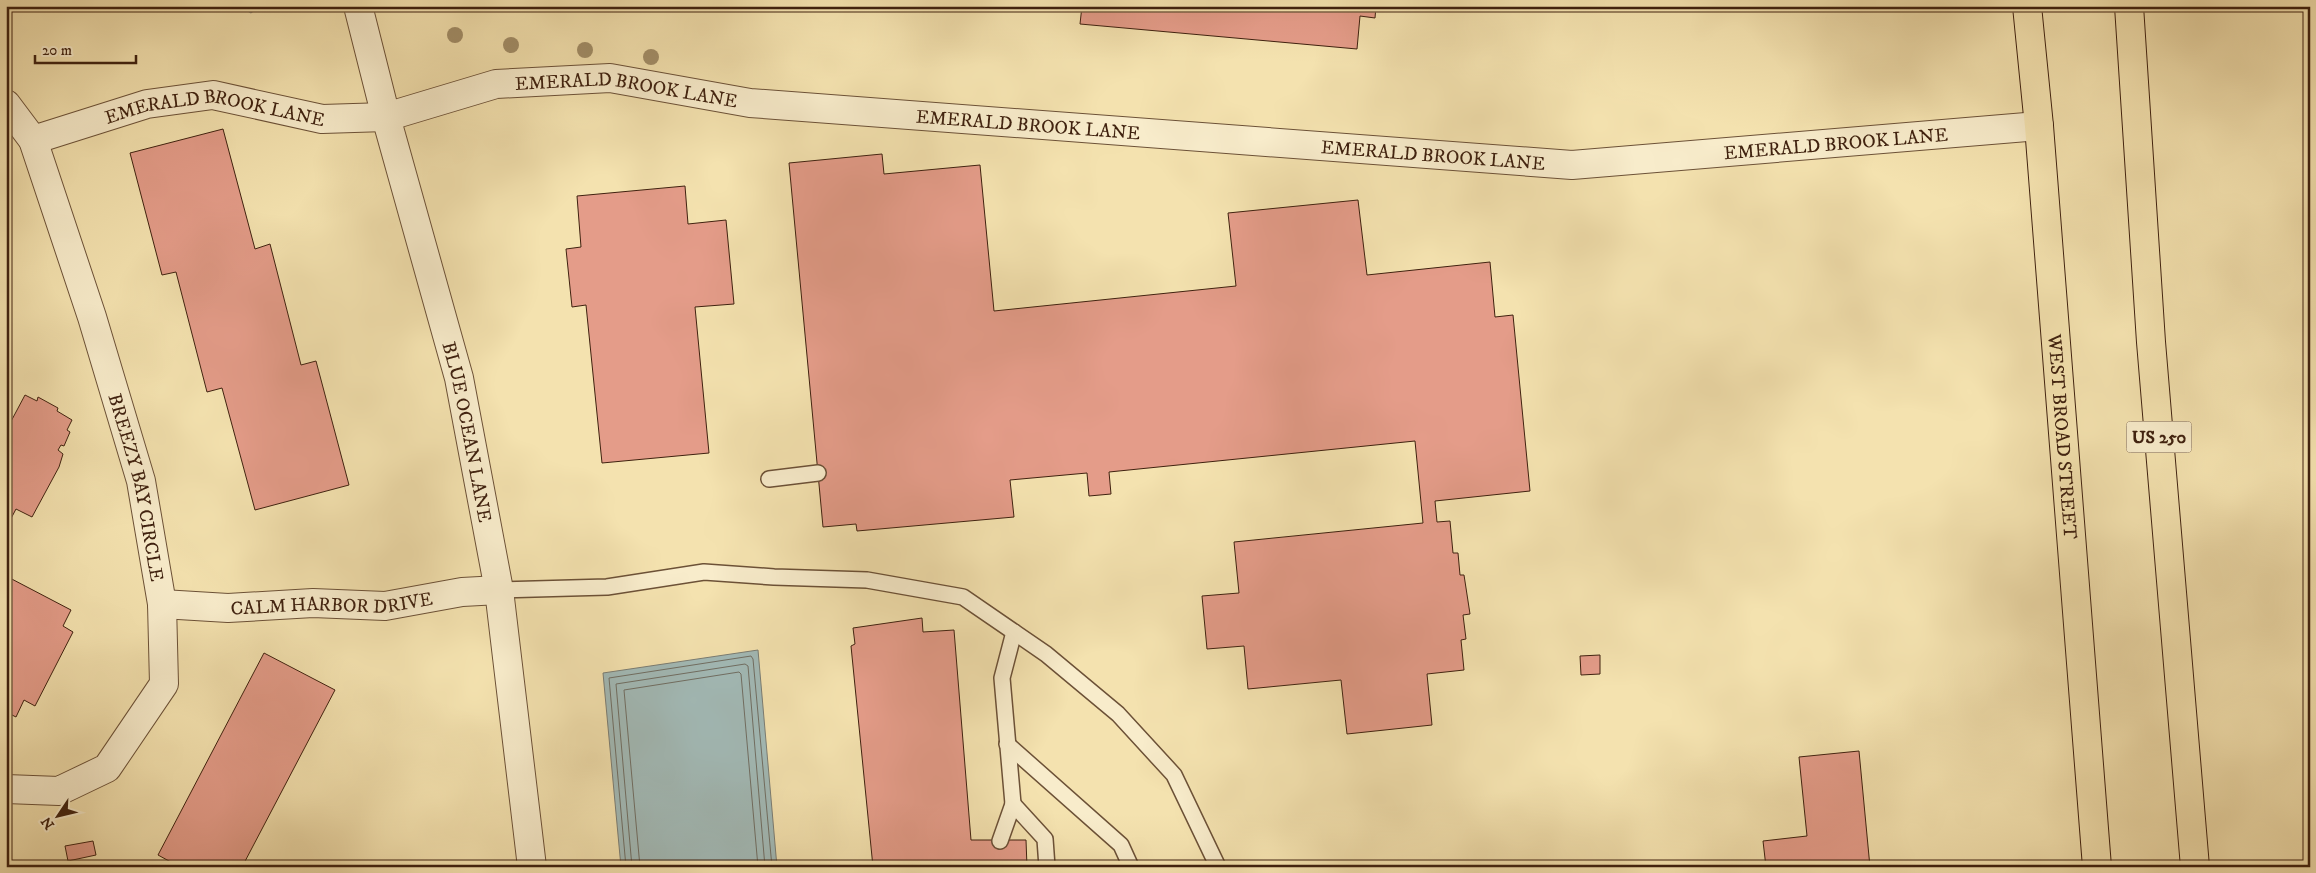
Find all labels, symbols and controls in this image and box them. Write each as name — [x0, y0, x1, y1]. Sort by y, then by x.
scale bar — [35, 32, 136, 64]
text: 20 m — [42, 41, 72, 60]
street label: EMERALD BROOK LANE — [514, 68, 739, 114]
street label: EMERALD BROOK LANE — [102, 85, 327, 132]
street label: EMERALD BROOK LANE — [915, 106, 1141, 145]
street label: EMERALD BROOK LANE — [1723, 124, 1949, 165]
street label: EMERALD BROOK LANE — [1320, 136, 1546, 176]
street label: WEST BROAD STREET — [2042, 332, 2081, 541]
street label: BLUE OCEAN LANE — [436, 339, 496, 524]
street label: BREEZY BAY CIRCLE — [103, 391, 168, 583]
road number: US 250 — [2126, 422, 2192, 452]
street label: CALM HARBOR DRIVE — [230, 588, 435, 621]
north arrow — [32, 790, 82, 840]
text: N — [37, 813, 59, 833]

